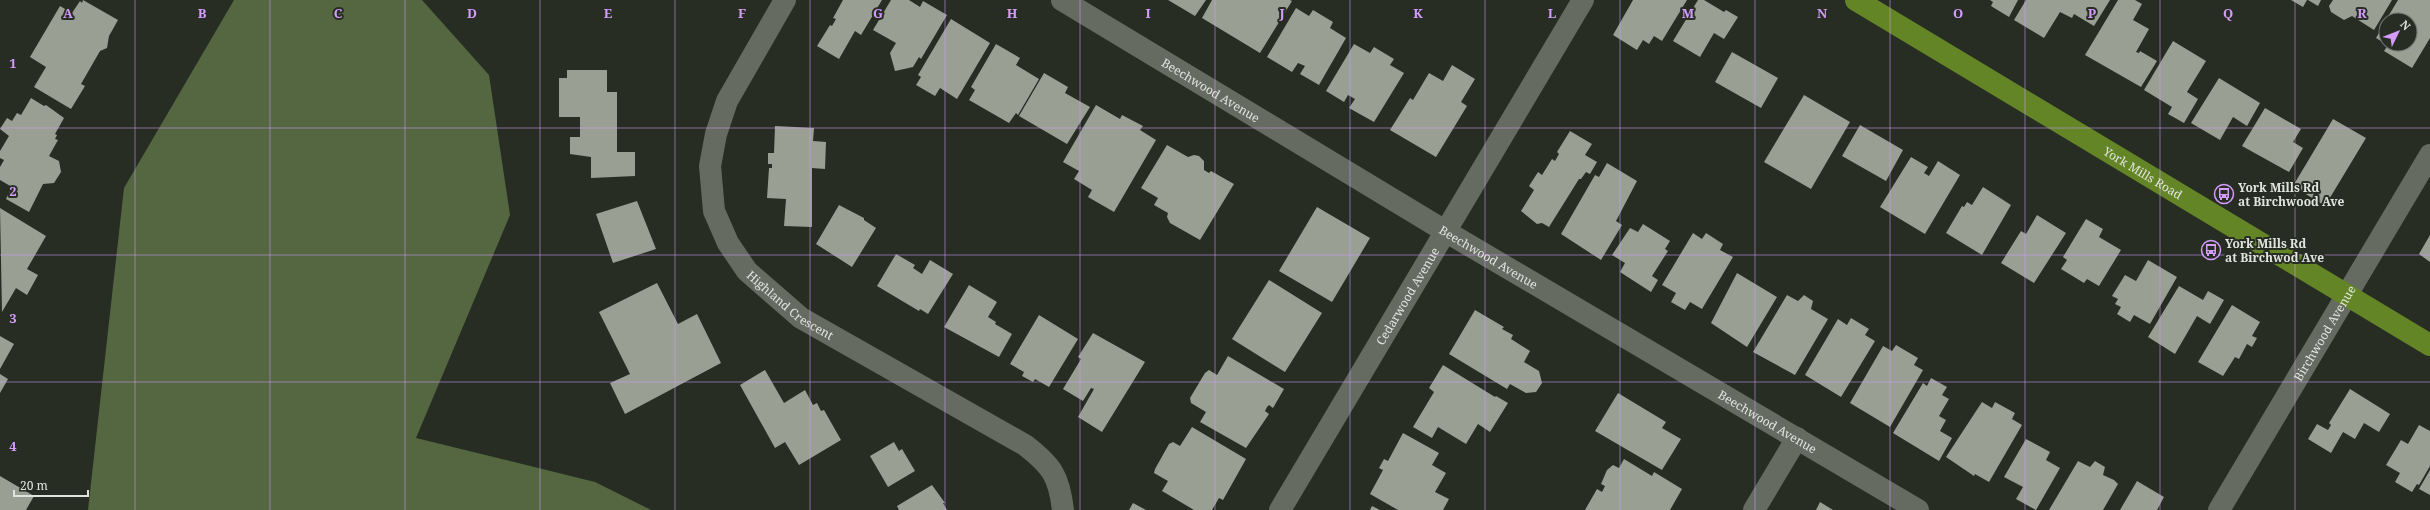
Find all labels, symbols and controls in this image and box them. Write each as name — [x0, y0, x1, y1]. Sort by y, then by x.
text: A — [63, 4, 73, 22]
text: B — [198, 4, 207, 22]
text: C — [334, 4, 343, 22]
text: D — [467, 4, 477, 22]
text: E — [604, 4, 613, 22]
text: F — [738, 4, 746, 22]
text: G — [873, 4, 883, 22]
text: H — [1007, 4, 1018, 22]
text: I — [1145, 4, 1151, 22]
text: J — [1278, 4, 1285, 22]
text: K — [1413, 4, 1423, 22]
text: L — [1548, 4, 1557, 22]
text: M — [1682, 4, 1695, 22]
text: N — [1817, 4, 1828, 22]
text: O — [1953, 4, 1963, 22]
text: P — [2088, 4, 2097, 22]
text: Q — [2223, 4, 2233, 22]
text: R — [2357, 4, 2367, 22]
north arrow — [2378, 12, 2418, 52]
text: N — [2397, 17, 2414, 33]
text: 1 — [9, 54, 17, 72]
street label: Beechwood Avenue — [1159, 54, 1263, 126]
street label: York Mills Road — [2100, 142, 2186, 203]
place label: York Mills Rd at Birchwood Ave — [2238, 179, 2345, 210]
text: 2 — [9, 182, 17, 200]
bus stop icon: York Mills Rd at Birchwood Ave — [2213, 183, 2235, 205]
street label: Beechwood Avenue — [1436, 221, 1541, 293]
place label: York Mills Rd at Birchwod Ave — [2225, 235, 2324, 266]
bus stop icon: York Mills Rd at Birchwod Ave — [2200, 239, 2222, 261]
street label: Cedarwood Avenue — [1371, 244, 1443, 348]
street label: Highland Crescent — [743, 266, 837, 343]
street label: Birchwood Avenue — [2289, 282, 2359, 384]
text: 3 — [9, 309, 17, 327]
street label: Beechwood Avenue — [1715, 386, 1820, 457]
text: 4 — [9, 437, 17, 455]
scale bar — [14, 472, 88, 498]
text: 20 m — [20, 477, 48, 494]

